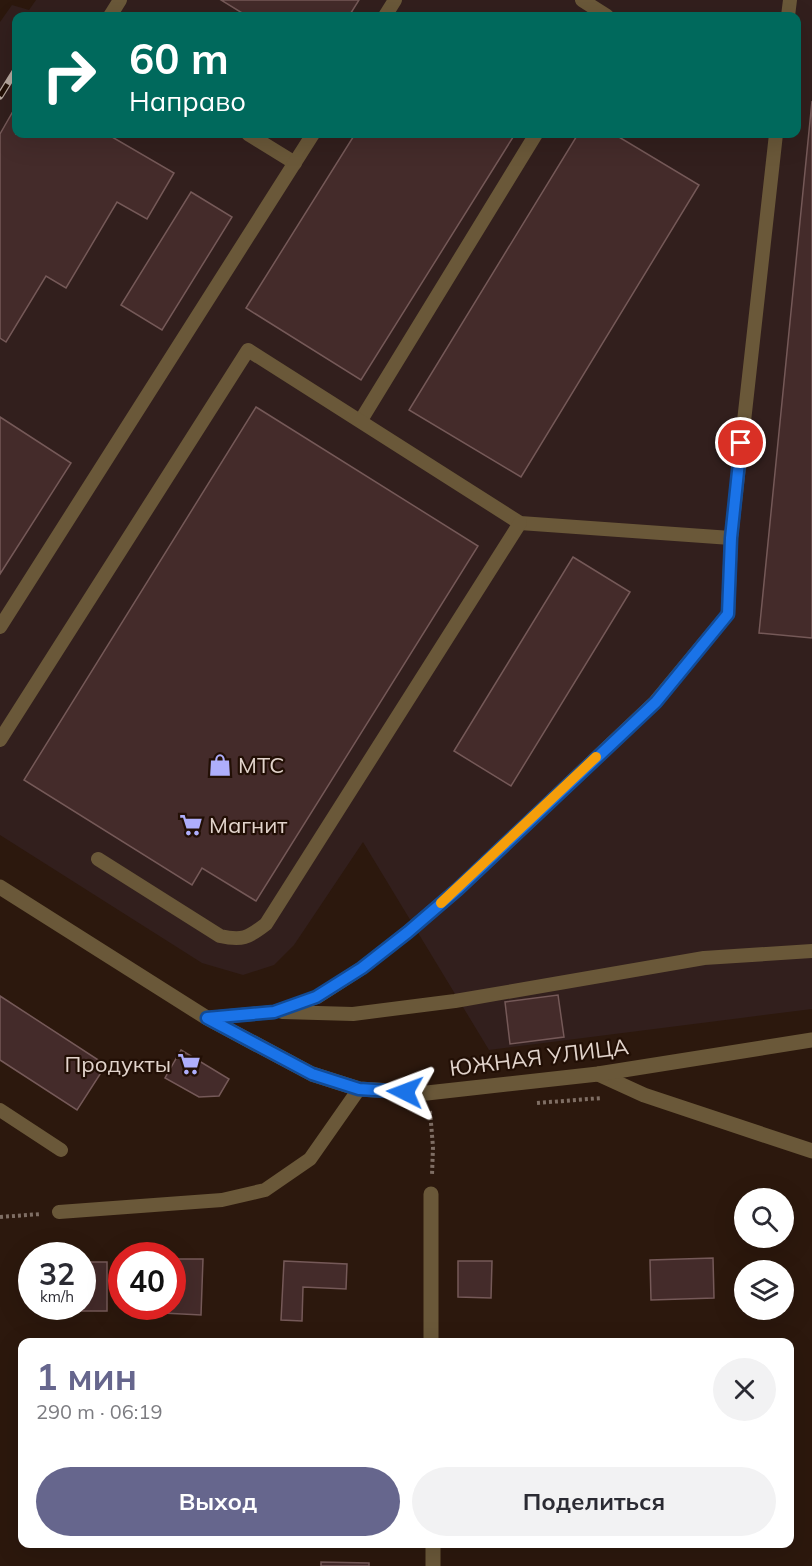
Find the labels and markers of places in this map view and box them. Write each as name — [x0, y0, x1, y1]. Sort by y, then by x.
pin — [715, 417, 766, 468]
place label: МТС — [238, 751, 284, 779]
shop icon: МТС — [207, 752, 233, 778]
place label: Магнит — [209, 811, 287, 839]
supermarket icon: Магнит — [178, 812, 204, 838]
place label: Продукты — [64, 1050, 171, 1078]
supermarket icon: Продукты — [176, 1051, 202, 1077]

